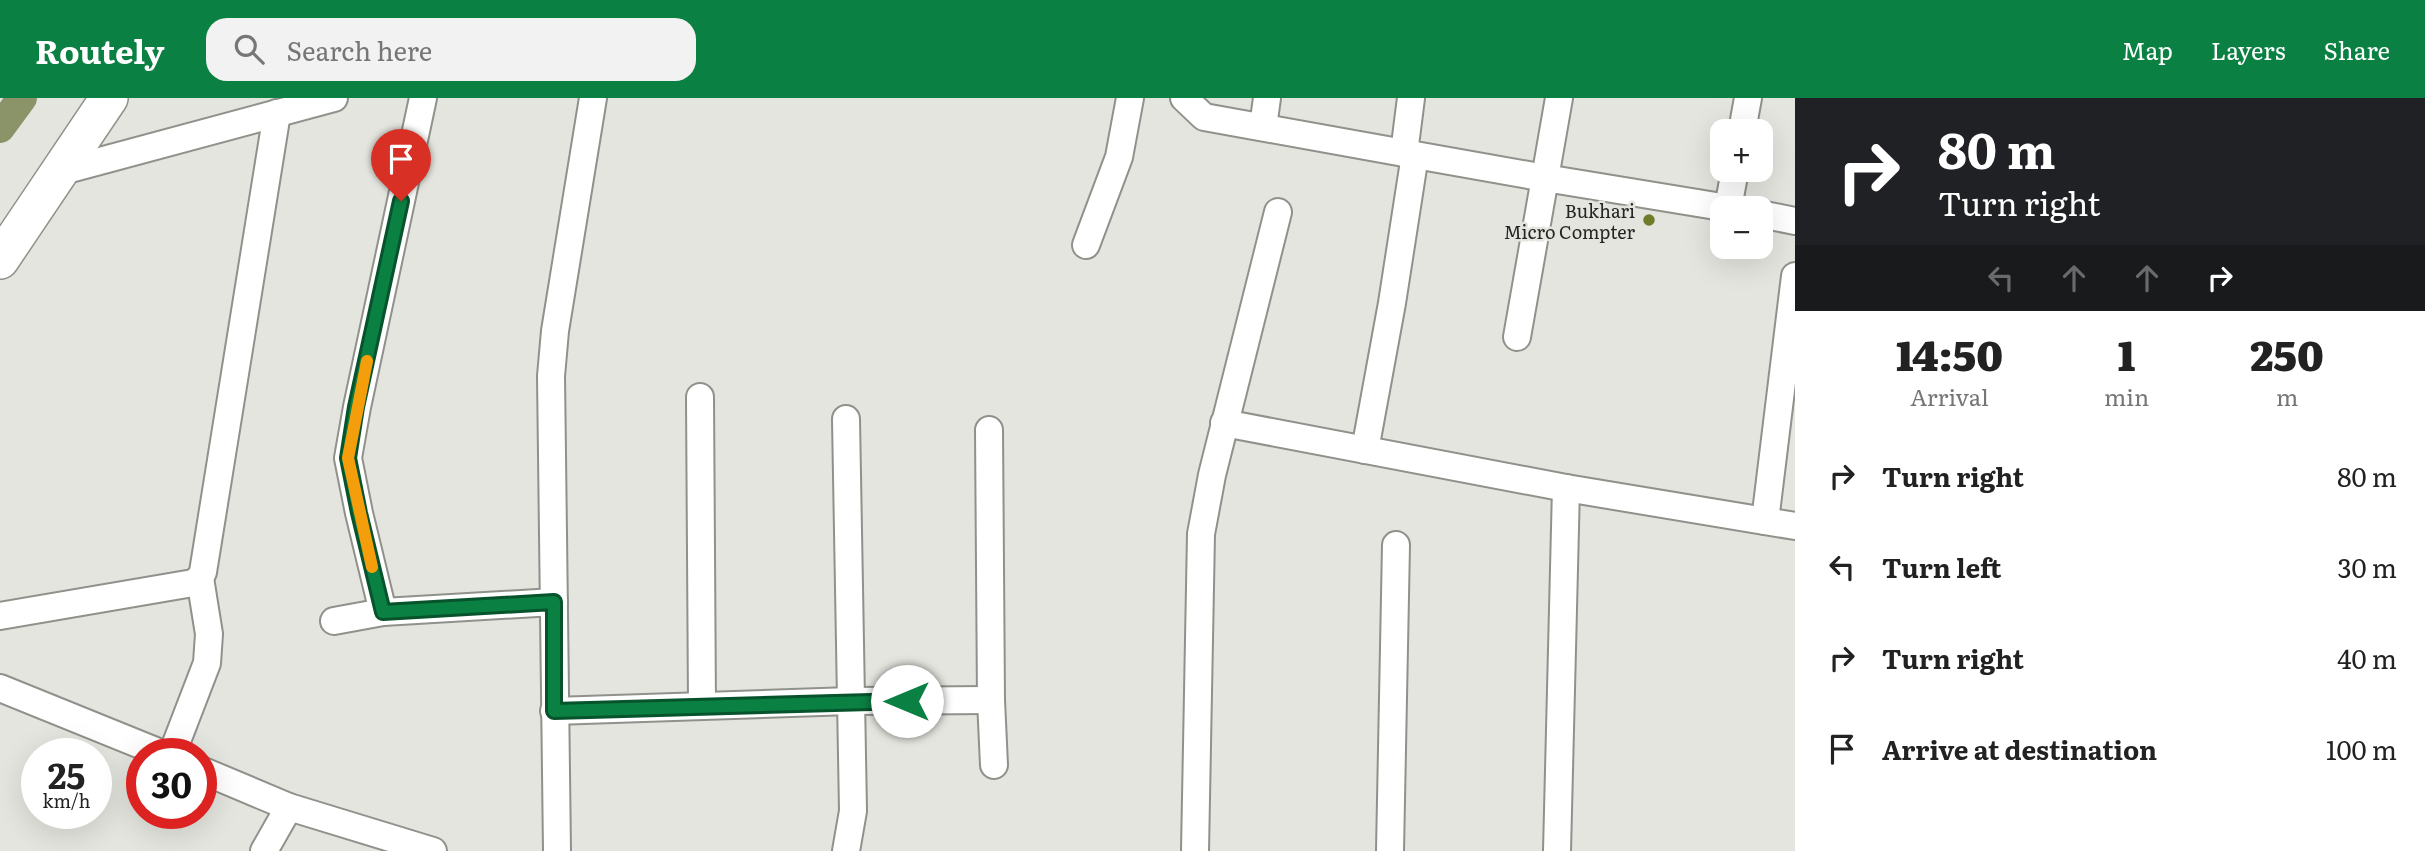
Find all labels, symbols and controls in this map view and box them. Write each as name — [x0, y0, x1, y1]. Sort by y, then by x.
search box — [206, 18, 696, 81]
text: Routely — [35, 25, 164, 74]
icon: search — [230, 30, 268, 68]
text: Search here — [286, 30, 432, 69]
text: Map — [2122, 32, 2173, 67]
text: Layers — [2211, 32, 2285, 67]
text: Share — [2323, 32, 2390, 67]
text: 80 m — [1938, 111, 2056, 184]
map controls — [1710, 119, 1773, 259]
button: + — [1710, 119, 1773, 182]
icon: right — [1823, 126, 1914, 217]
pin — [371, 129, 431, 201]
icon: arrive — [382, 140, 420, 178]
text: Turn right — [1938, 178, 2100, 226]
button: − — [1710, 196, 1773, 259]
place label: Bukhari Micro Compter — [1504, 197, 1635, 245]
marker: Bukhari Micro Compter — [1641, 212, 1657, 228]
icon: left — [1982, 259, 2020, 297]
icon: ahead — [2055, 259, 2093, 297]
icon: ahead — [2128, 259, 2166, 297]
icon: right — [2201, 259, 2239, 297]
text: 14:50 — [1896, 322, 2003, 384]
text: 1 — [2118, 322, 2135, 384]
text: 250 — [2250, 322, 2324, 384]
text: Arrival — [1910, 379, 1989, 413]
text: min — [2104, 379, 2149, 413]
text: m — [2276, 379, 2298, 413]
text: Turn right — [1882, 456, 2024, 495]
text: 80 m — [2337, 456, 2397, 495]
icon: right — [1823, 457, 1861, 495]
text: Turn left — [1882, 547, 2001, 586]
text: 30 m — [2337, 547, 2397, 586]
icon: left — [1823, 548, 1861, 586]
text: Turn right — [1882, 638, 2024, 677]
text: 40 m — [2337, 638, 2397, 677]
icon: right — [1823, 639, 1861, 677]
position arrow — [870, 664, 944, 738]
text: Arrive at destination — [1882, 729, 2157, 768]
text: 100 m — [2326, 729, 2397, 768]
icon: arrive — [1823, 730, 1861, 768]
speed limit sign: 30 — [126, 738, 217, 829]
text: 25 — [48, 748, 85, 800]
text: km/h — [43, 787, 90, 814]

